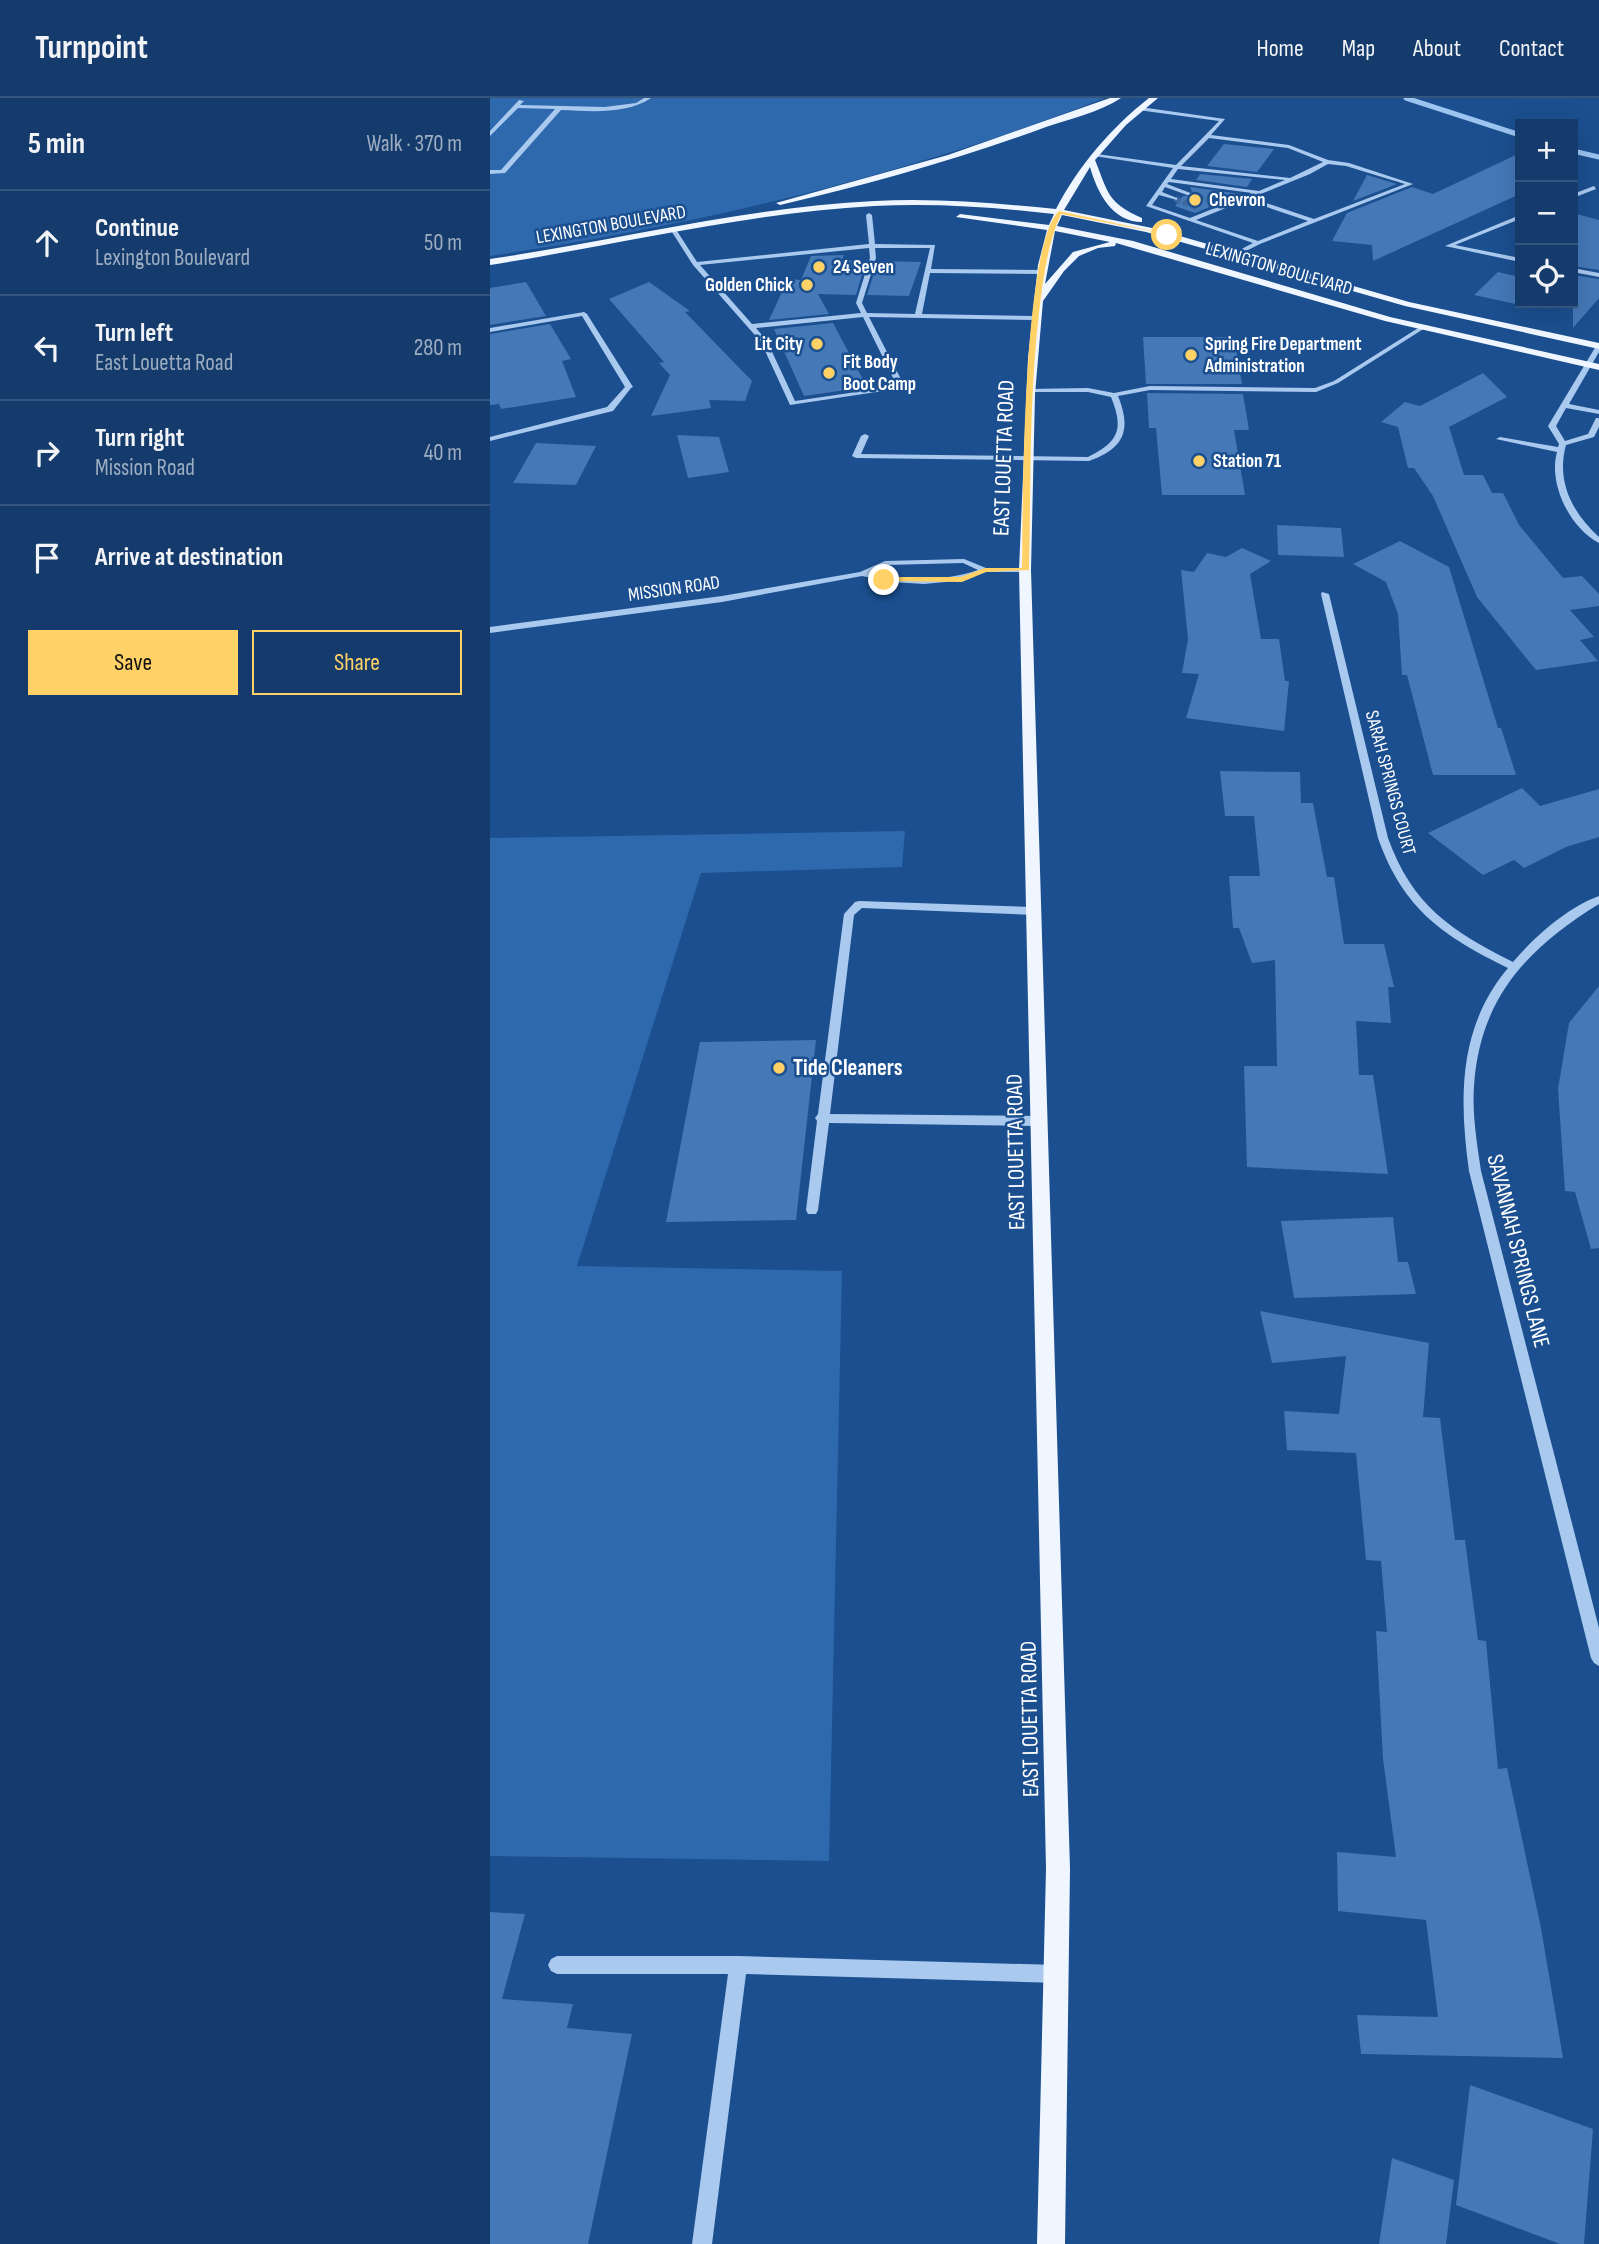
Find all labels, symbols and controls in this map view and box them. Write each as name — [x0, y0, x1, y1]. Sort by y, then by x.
text: Turnpoint — [35, 28, 148, 68]
text: Home — [1256, 34, 1304, 63]
text: Map — [1342, 34, 1375, 63]
text: About — [1413, 34, 1461, 63]
text: Contact — [1499, 34, 1564, 63]
map controls — [1515, 119, 1578, 308]
button: + — [1515, 119, 1578, 182]
text: 5 min — [28, 126, 85, 162]
text: Walk · 370 m — [366, 130, 462, 158]
button: − — [1515, 182, 1578, 245]
place label: Chevron — [1209, 189, 1266, 212]
marker: Chevron — [1187, 192, 1203, 208]
street label: LEXINGTON BOULEVARD — [534, 201, 688, 249]
text: Continue — [95, 213, 179, 244]
route start — [1151, 219, 1182, 250]
icon: ahead — [28, 224, 66, 262]
text: 50 m — [424, 229, 462, 257]
street label: LEXINGTON BOULEVARD — [1203, 237, 1355, 301]
text: Lexington Boulevard — [95, 244, 250, 272]
button: locate — [1515, 245, 1578, 308]
place label: 24 Seven — [833, 256, 894, 279]
marker: 24 Seven — [811, 259, 827, 275]
place label: Golden Chick — [705, 274, 793, 297]
marker: Golden Chick — [799, 277, 815, 293]
text: Turn left — [95, 318, 173, 349]
icon: left — [28, 329, 66, 367]
place label: Lit City — [755, 333, 803, 356]
place label: Spring Fire Department Administration — [1204, 333, 1361, 378]
text: 280 m — [414, 334, 462, 362]
marker: Lit City — [809, 336, 825, 352]
marker: Spring Fire Department Administration — [1183, 347, 1199, 363]
text: East Louetta Road — [95, 349, 233, 377]
place label: Fit Body Boot Camp — [843, 351, 916, 396]
marker: Fit Body Boot Camp — [821, 365, 837, 381]
street label: EAST LOUETTA ROAD — [987, 379, 1021, 537]
text: Turn right — [95, 423, 184, 454]
icon: right — [28, 434, 66, 472]
text: 40 m — [424, 439, 462, 467]
place label: Station 71 — [1213, 450, 1282, 473]
marker: Station 71 — [1191, 453, 1207, 469]
text: Mission Road — [95, 454, 195, 482]
icon: arrive — [28, 539, 66, 577]
text: Arrive at destination — [95, 542, 283, 573]
route end — [868, 564, 899, 595]
street label: MISSION ROAD — [627, 571, 721, 607]
button: Save — [28, 630, 238, 695]
button: Share — [252, 630, 462, 695]
street label: SARAH SPRINGS COURT — [1360, 708, 1420, 858]
place label: Tide Cleaners — [793, 1054, 903, 1082]
marker: Tide Cleaners — [771, 1060, 787, 1076]
street label: EAST LOUETTA ROAD — [1001, 1074, 1031, 1230]
street label: SAVANNAH SPRINGS LANE — [1480, 1151, 1556, 1351]
street label: EAST LOUETTA ROAD — [1015, 1641, 1045, 1797]

